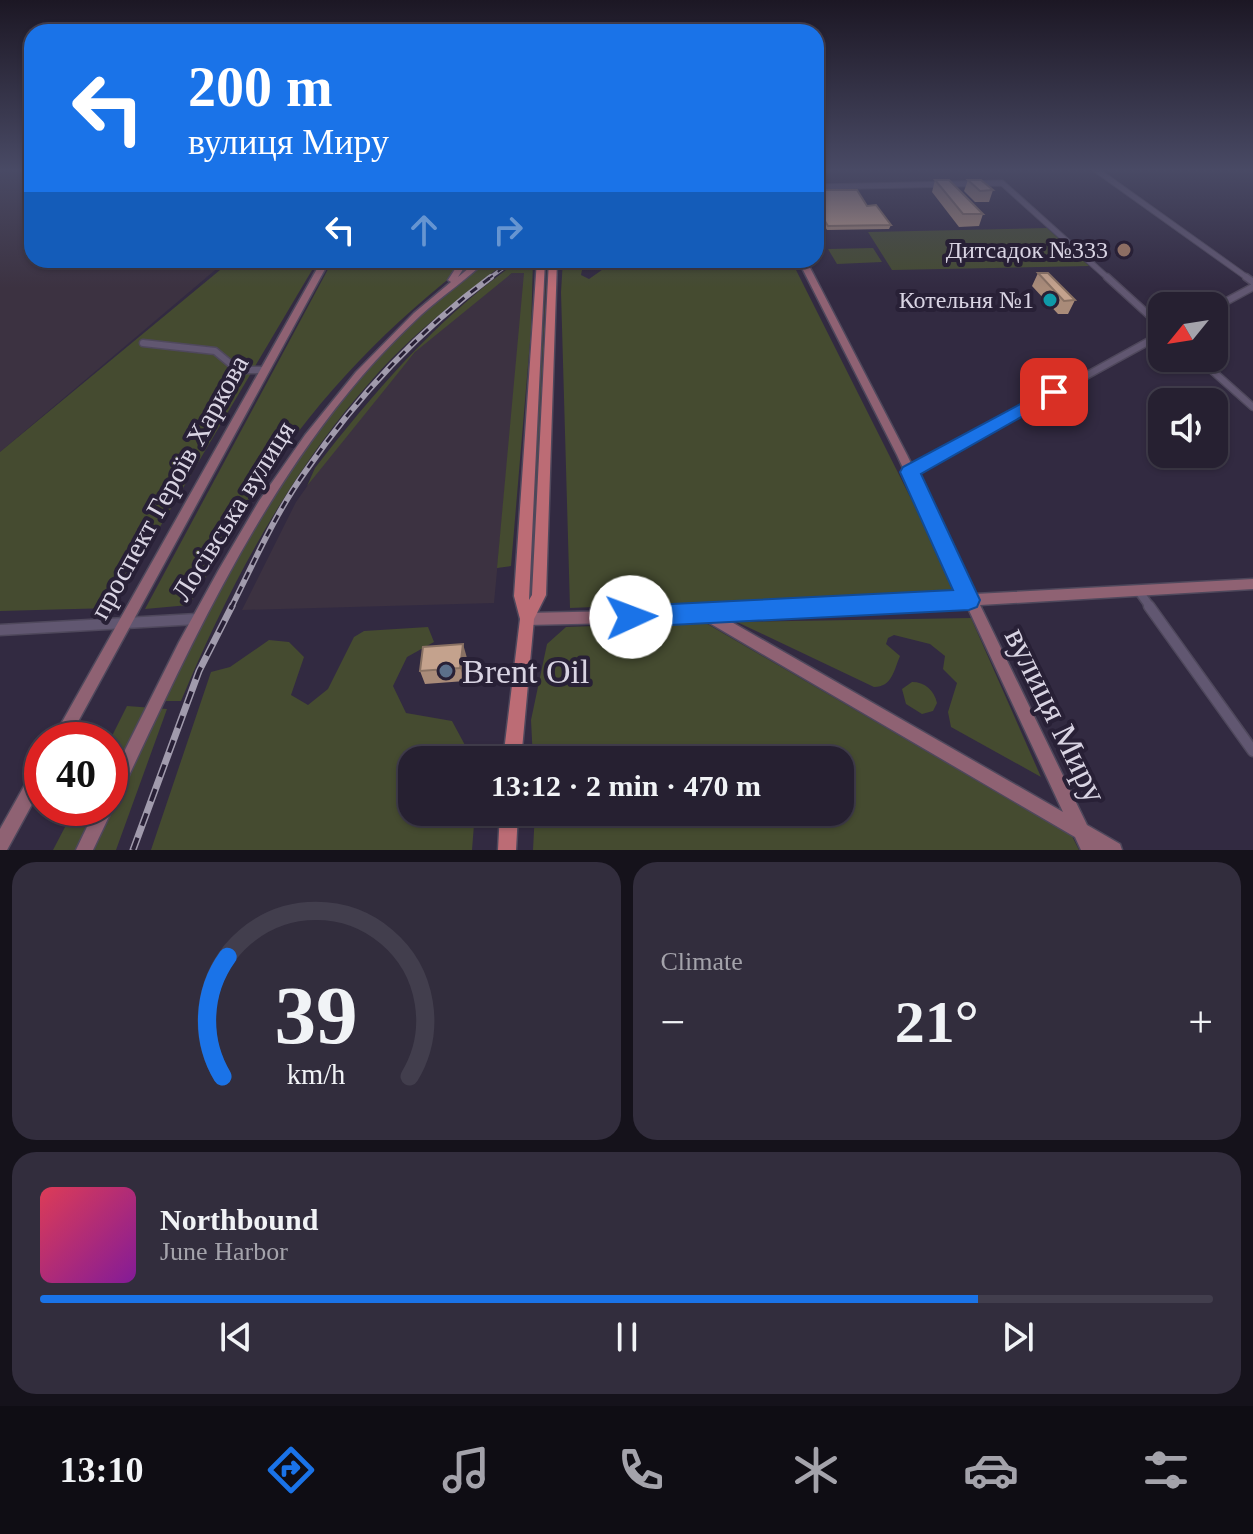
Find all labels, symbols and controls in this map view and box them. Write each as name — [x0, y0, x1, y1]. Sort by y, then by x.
icon: left — [56, 56, 160, 160]
text: 200 m — [188, 56, 333, 118]
text: вулиця Миру — [188, 122, 389, 162]
icon: left — [318, 208, 362, 252]
icon: ahead — [402, 208, 446, 252]
icon: right — [486, 208, 530, 252]
place label: Дитсадок №333 — [946, 237, 1108, 263]
marker: Дитсадок №333 — [1115, 241, 1133, 259]
place label: Котельня №1 — [899, 287, 1034, 313]
marker: Котельня №1 — [1041, 291, 1059, 309]
north arrow — [1148, 292, 1228, 372]
map controls — [1148, 292, 1228, 468]
street label: проспект Героїв Харкова — [84, 349, 255, 624]
pin — [1020, 358, 1088, 426]
icon: arrive — [1032, 370, 1076, 414]
button: sound — [1148, 388, 1228, 468]
street label: Лосівська вулиця — [165, 415, 301, 607]
position arrow — [589, 575, 673, 659]
street label: вулиця Миру — [998, 622, 1114, 808]
place label: Brent Oil — [462, 653, 589, 690]
marker: Brent Oil — [437, 662, 455, 680]
speed limit sign: 40 — [24, 722, 128, 826]
text: 13:12 · 2 min · 470 m — [491, 769, 761, 802]
text: Climate — [661, 947, 743, 976]
text: 39 — [275, 969, 358, 1061]
text: 21° — [895, 989, 979, 1055]
text: − — [661, 998, 685, 1047]
text: + — [1188, 998, 1213, 1047]
text: km/h — [287, 1059, 346, 1090]
text: Northbound — [160, 1203, 318, 1236]
text: June Harbor — [160, 1237, 288, 1266]
icon: previous — [214, 1315, 258, 1359]
icon: pause — [605, 1315, 649, 1359]
icon: next — [996, 1315, 1040, 1359]
icon: directions — [263, 1442, 319, 1498]
icon: music — [438, 1442, 494, 1498]
icon: phone — [613, 1442, 669, 1498]
icon: climate — [788, 1442, 844, 1498]
icon: car — [963, 1442, 1019, 1498]
icon: filters — [1138, 1442, 1194, 1498]
text: 13:10 — [60, 1450, 144, 1490]

